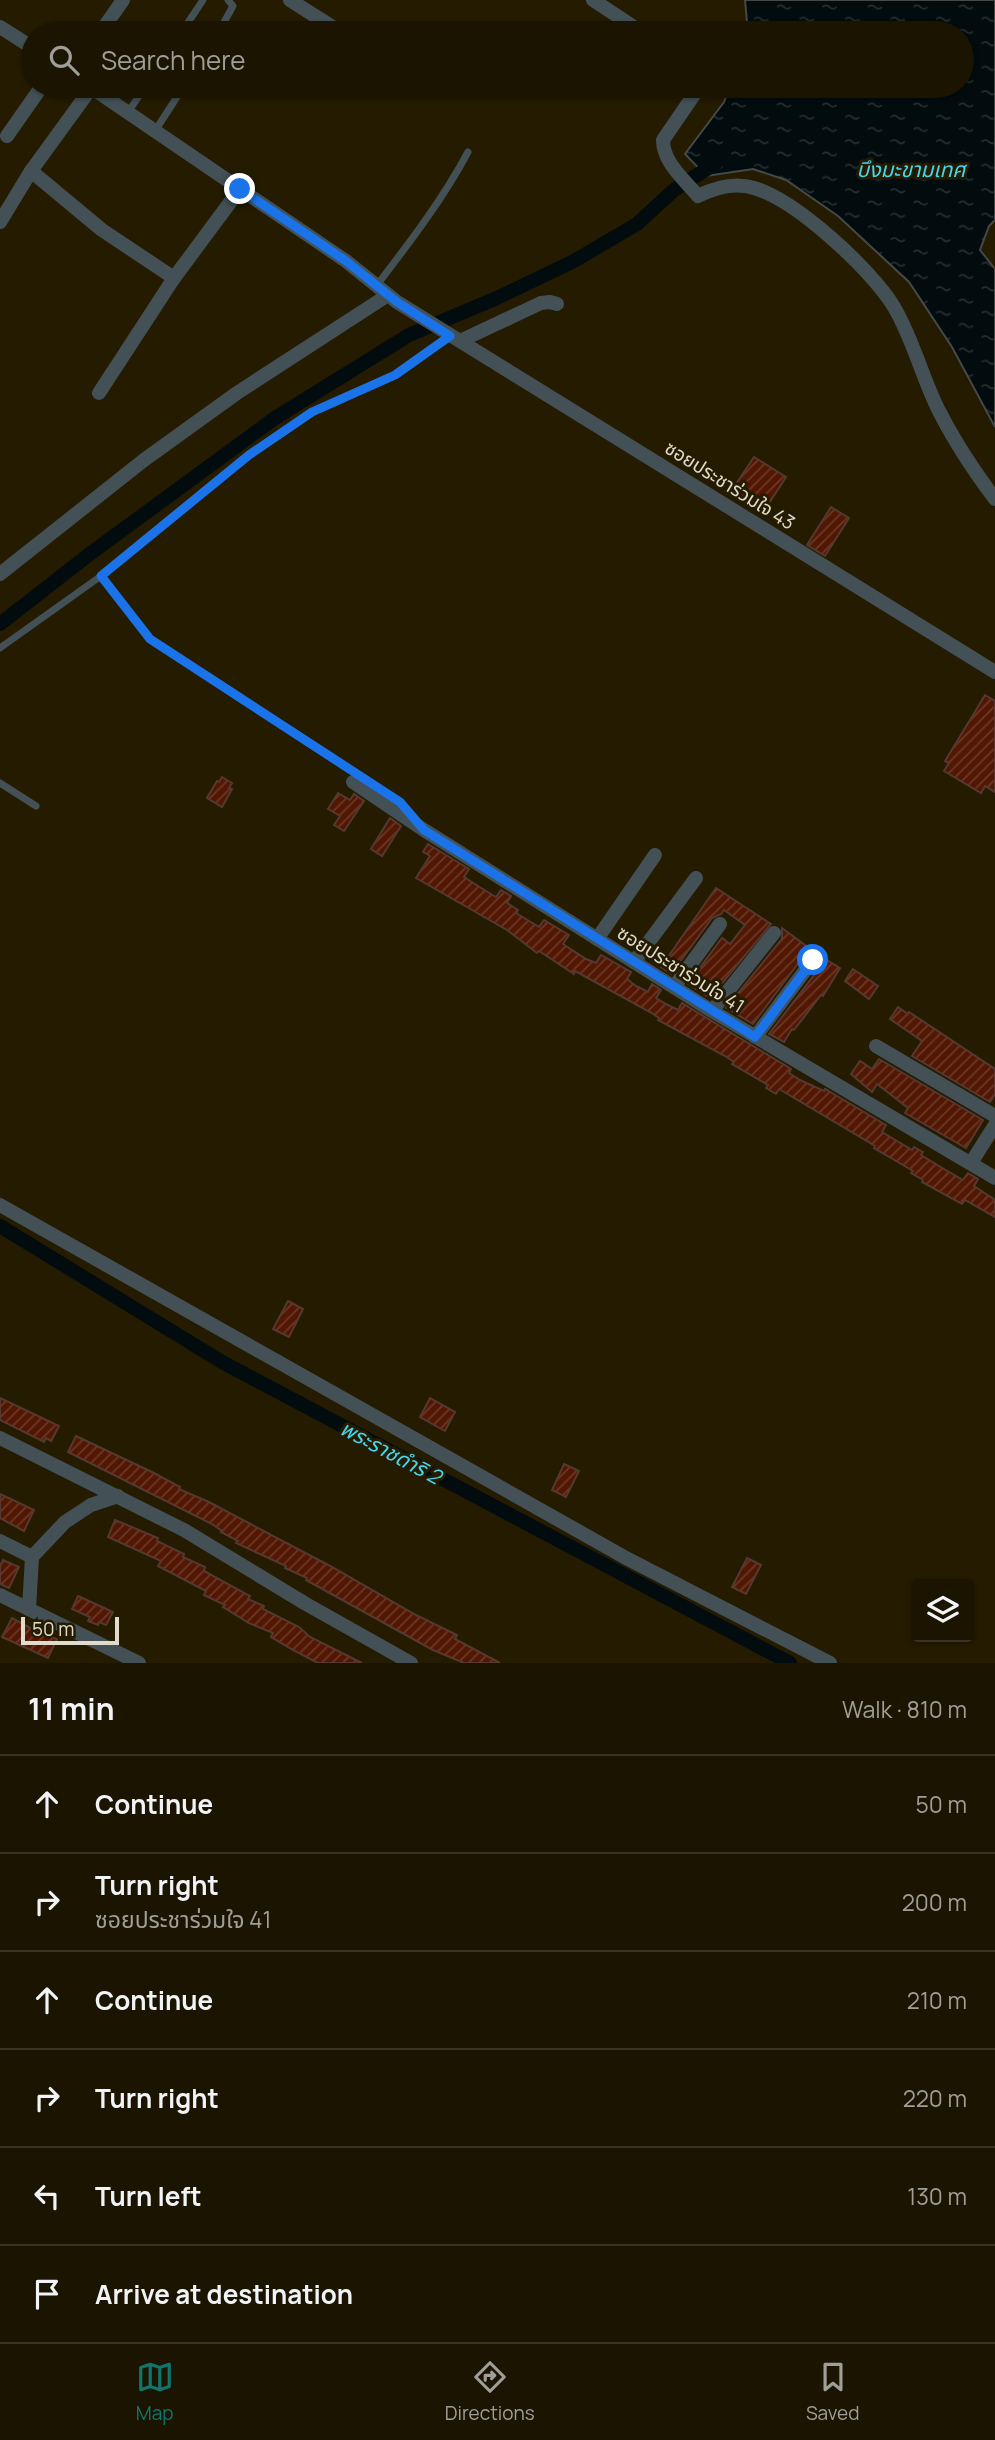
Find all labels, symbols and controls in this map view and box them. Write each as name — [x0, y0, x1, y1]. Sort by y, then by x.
search box — [21, 21, 974, 98]
icon: search — [45, 41, 83, 79]
text: Search here — [101, 42, 246, 78]
water label: บึงมะขามเทศ — [856, 155, 968, 183]
route end — [224, 173, 255, 204]
street label: ซอยประชาร่วมใจ 43 — [660, 435, 800, 535]
street label: ซอยประชาร่วมใจ 41 — [612, 919, 750, 1019]
route start — [797, 944, 828, 975]
water label: พระราชดำริ 2 — [336, 1414, 448, 1491]
map controls — [911, 1579, 974, 1642]
button: layers — [911, 1579, 974, 1642]
scale bar — [21, 1614, 119, 1646]
text: 50 m — [32, 1616, 74, 1642]
text: 11 min — [28, 1688, 114, 1729]
text: Walk · 810 m — [842, 1693, 967, 1725]
icon: ahead — [28, 1785, 66, 1823]
text: Continue — [95, 1786, 213, 1822]
text: 50 m — [916, 1788, 967, 1820]
text: Turn right — [95, 1867, 219, 1903]
icon: right — [28, 1883, 66, 1921]
text: 200 m — [902, 1886, 967, 1918]
text: ซอยประชาร่วมใจ 41 — [95, 1903, 272, 1935]
icon: ahead — [28, 1981, 66, 2019]
text: Continue — [95, 1982, 213, 2018]
text: 210 m — [907, 1984, 967, 2016]
icon: right — [28, 2079, 66, 2117]
text: Turn right — [95, 2080, 219, 2116]
text: 220 m — [903, 2082, 967, 2114]
icon: left — [28, 2177, 66, 2215]
text: Turn left — [95, 2178, 202, 2214]
text: 130 m — [907, 2180, 967, 2212]
icon: arrive — [28, 2275, 66, 2313]
text: Arrive at destination — [95, 2276, 353, 2312]
tab: Map — [136, 2358, 174, 2426]
tab: Directions — [445, 2358, 535, 2426]
tab: Saved — [806, 2358, 859, 2426]

